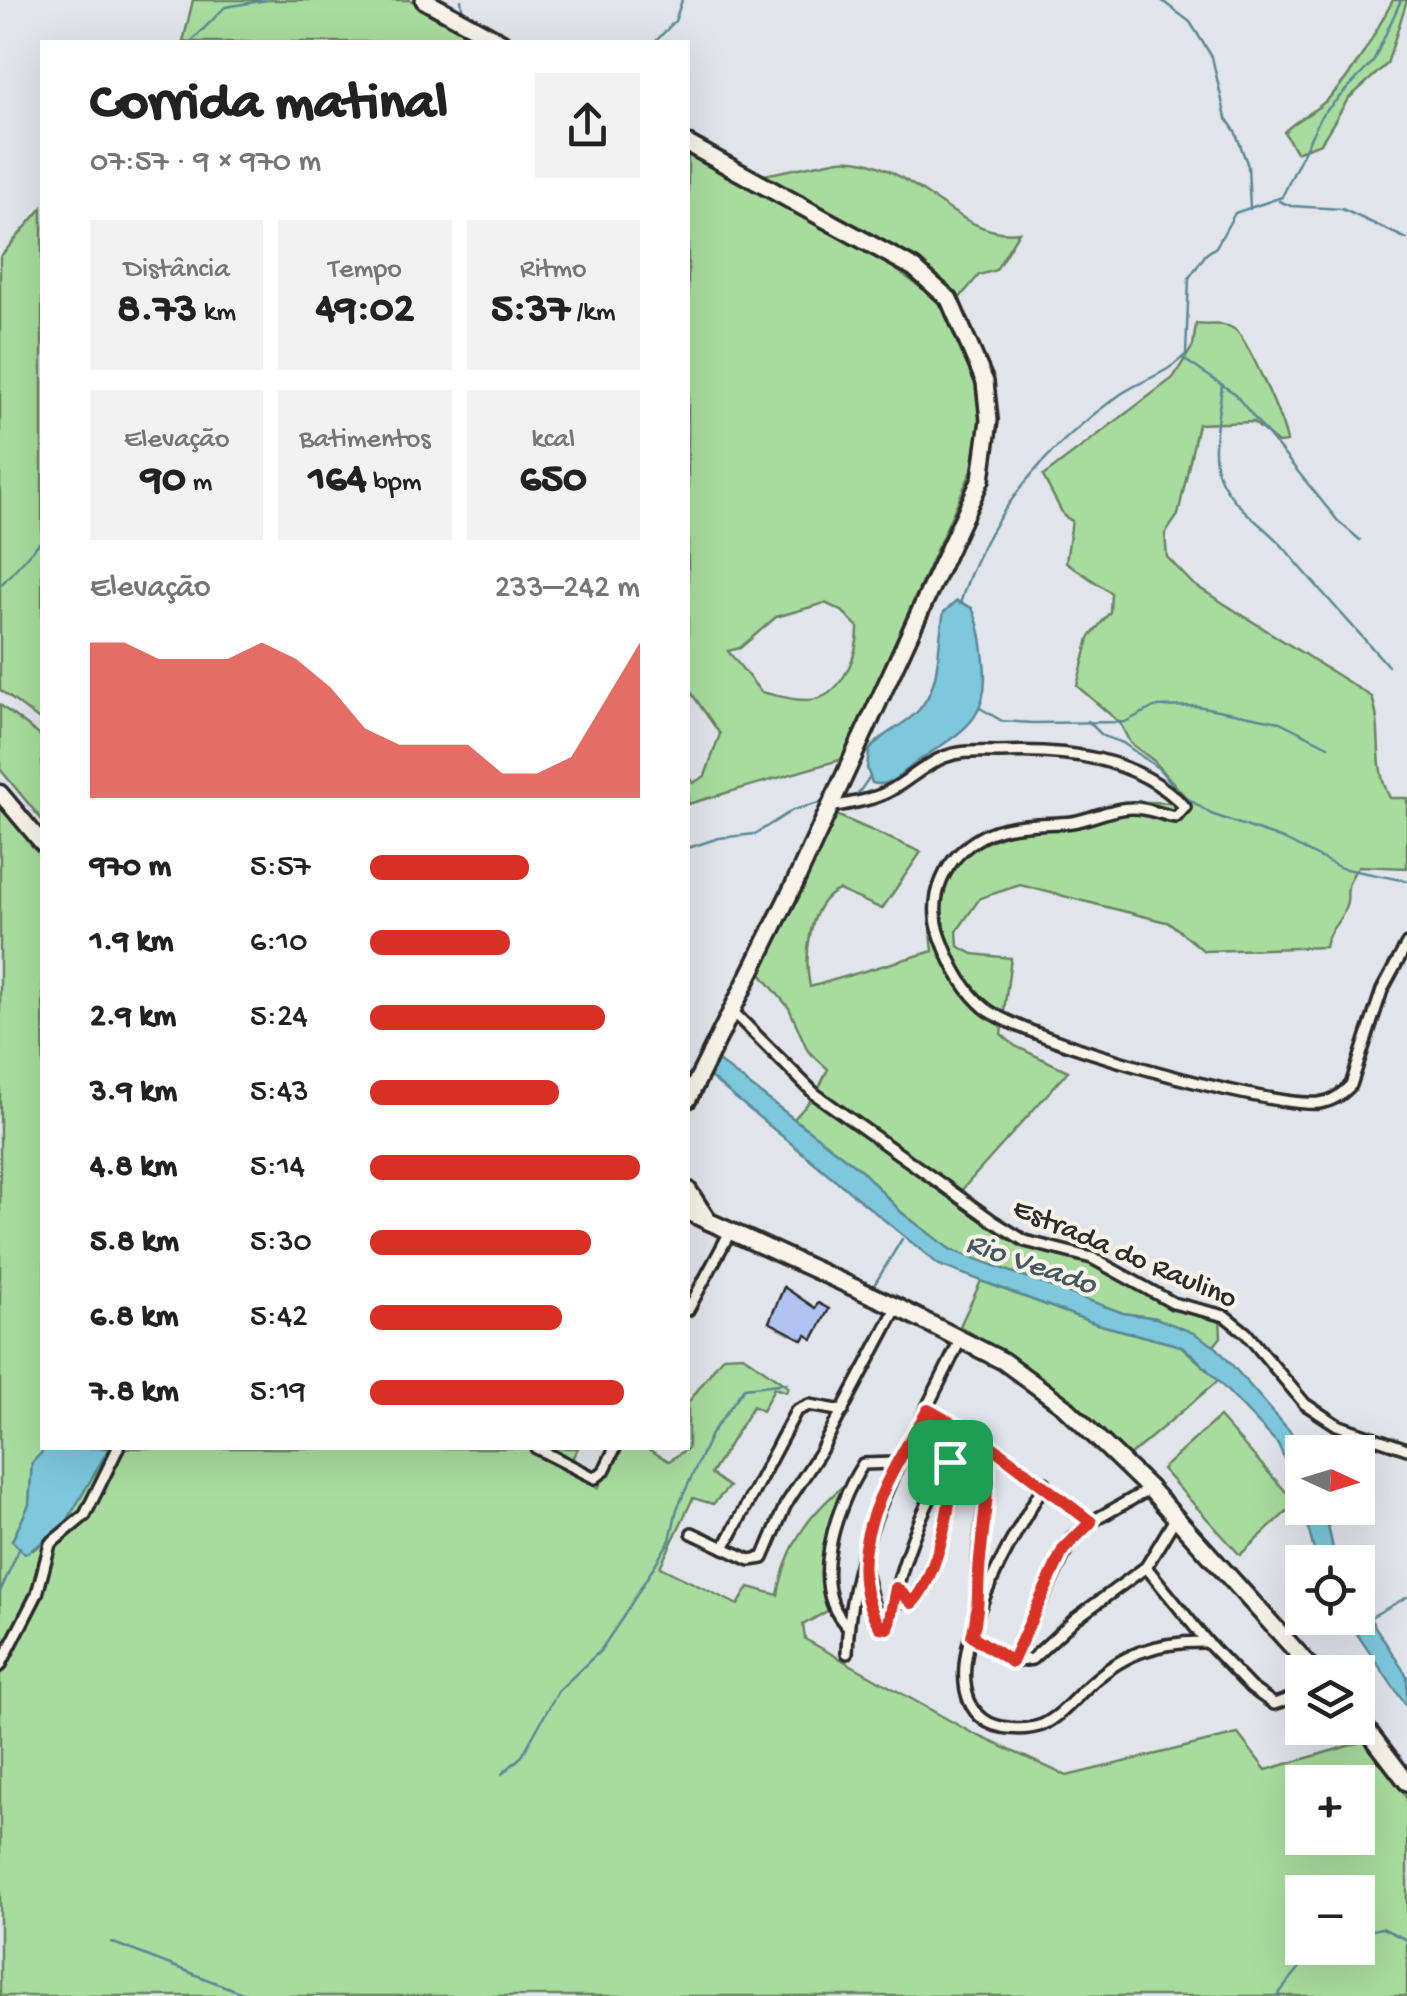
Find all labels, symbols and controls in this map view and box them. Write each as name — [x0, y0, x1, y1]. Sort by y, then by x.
button: share — [535, 73, 640, 178]
text: Corrida matinal — [90, 74, 448, 138]
text: 07:57 · 9 × 970 m — [90, 144, 321, 182]
text: Distância — [124, 254, 230, 287]
text: Tempo — [328, 254, 402, 287]
text: Ritmo — [520, 254, 587, 287]
text: 8.73 — [117, 287, 197, 336]
text: 49:02 — [316, 287, 414, 336]
text: 5:37 — [491, 287, 570, 336]
text: km — [197, 297, 236, 330]
text: /km — [570, 297, 616, 330]
text: Elevação — [124, 424, 229, 457]
text: Batimentos — [299, 424, 431, 457]
text: kcal — [531, 424, 575, 457]
text: 90 — [141, 457, 186, 506]
text: 164 — [308, 457, 367, 506]
text: 650 — [520, 457, 587, 506]
text: m — [186, 467, 212, 500]
text: bpm — [367, 467, 422, 500]
text: Elevação — [90, 570, 211, 608]
text: 233–242 m — [495, 570, 640, 608]
text: 970 m — [90, 849, 171, 887]
text: 5:57 — [250, 849, 310, 887]
text: 1.9 km — [90, 924, 174, 962]
text: 6:10 — [250, 924, 307, 962]
text: 2.9 km — [90, 999, 176, 1037]
text: 5:24 — [250, 999, 308, 1037]
text: 3.9 km — [90, 1074, 177, 1112]
text: 5:43 — [250, 1074, 309, 1112]
text: 4.8 km — [90, 1149, 177, 1187]
text: 5:14 — [250, 1149, 305, 1187]
street label: Estrada do Raulino — [1007, 1192, 1242, 1318]
text: 5.8 km — [90, 1224, 179, 1262]
text: 5:30 — [250, 1224, 312, 1262]
water label: Rio Veado — [960, 1226, 1102, 1306]
text: 6.8 km — [90, 1299, 178, 1337]
text: 5:42 — [250, 1299, 308, 1337]
text: 7.8 km — [90, 1374, 179, 1412]
text: 5:19 — [250, 1374, 306, 1412]
pin — [908, 1420, 993, 1505]
icon: arrive — [923, 1435, 978, 1490]
north arrow — [1285, 1435, 1375, 1525]
map controls — [1285, 1435, 1375, 1965]
button: locate — [1285, 1545, 1375, 1635]
button: layers — [1285, 1655, 1375, 1745]
button: + — [1285, 1765, 1375, 1855]
button: − — [1285, 1875, 1375, 1965]

